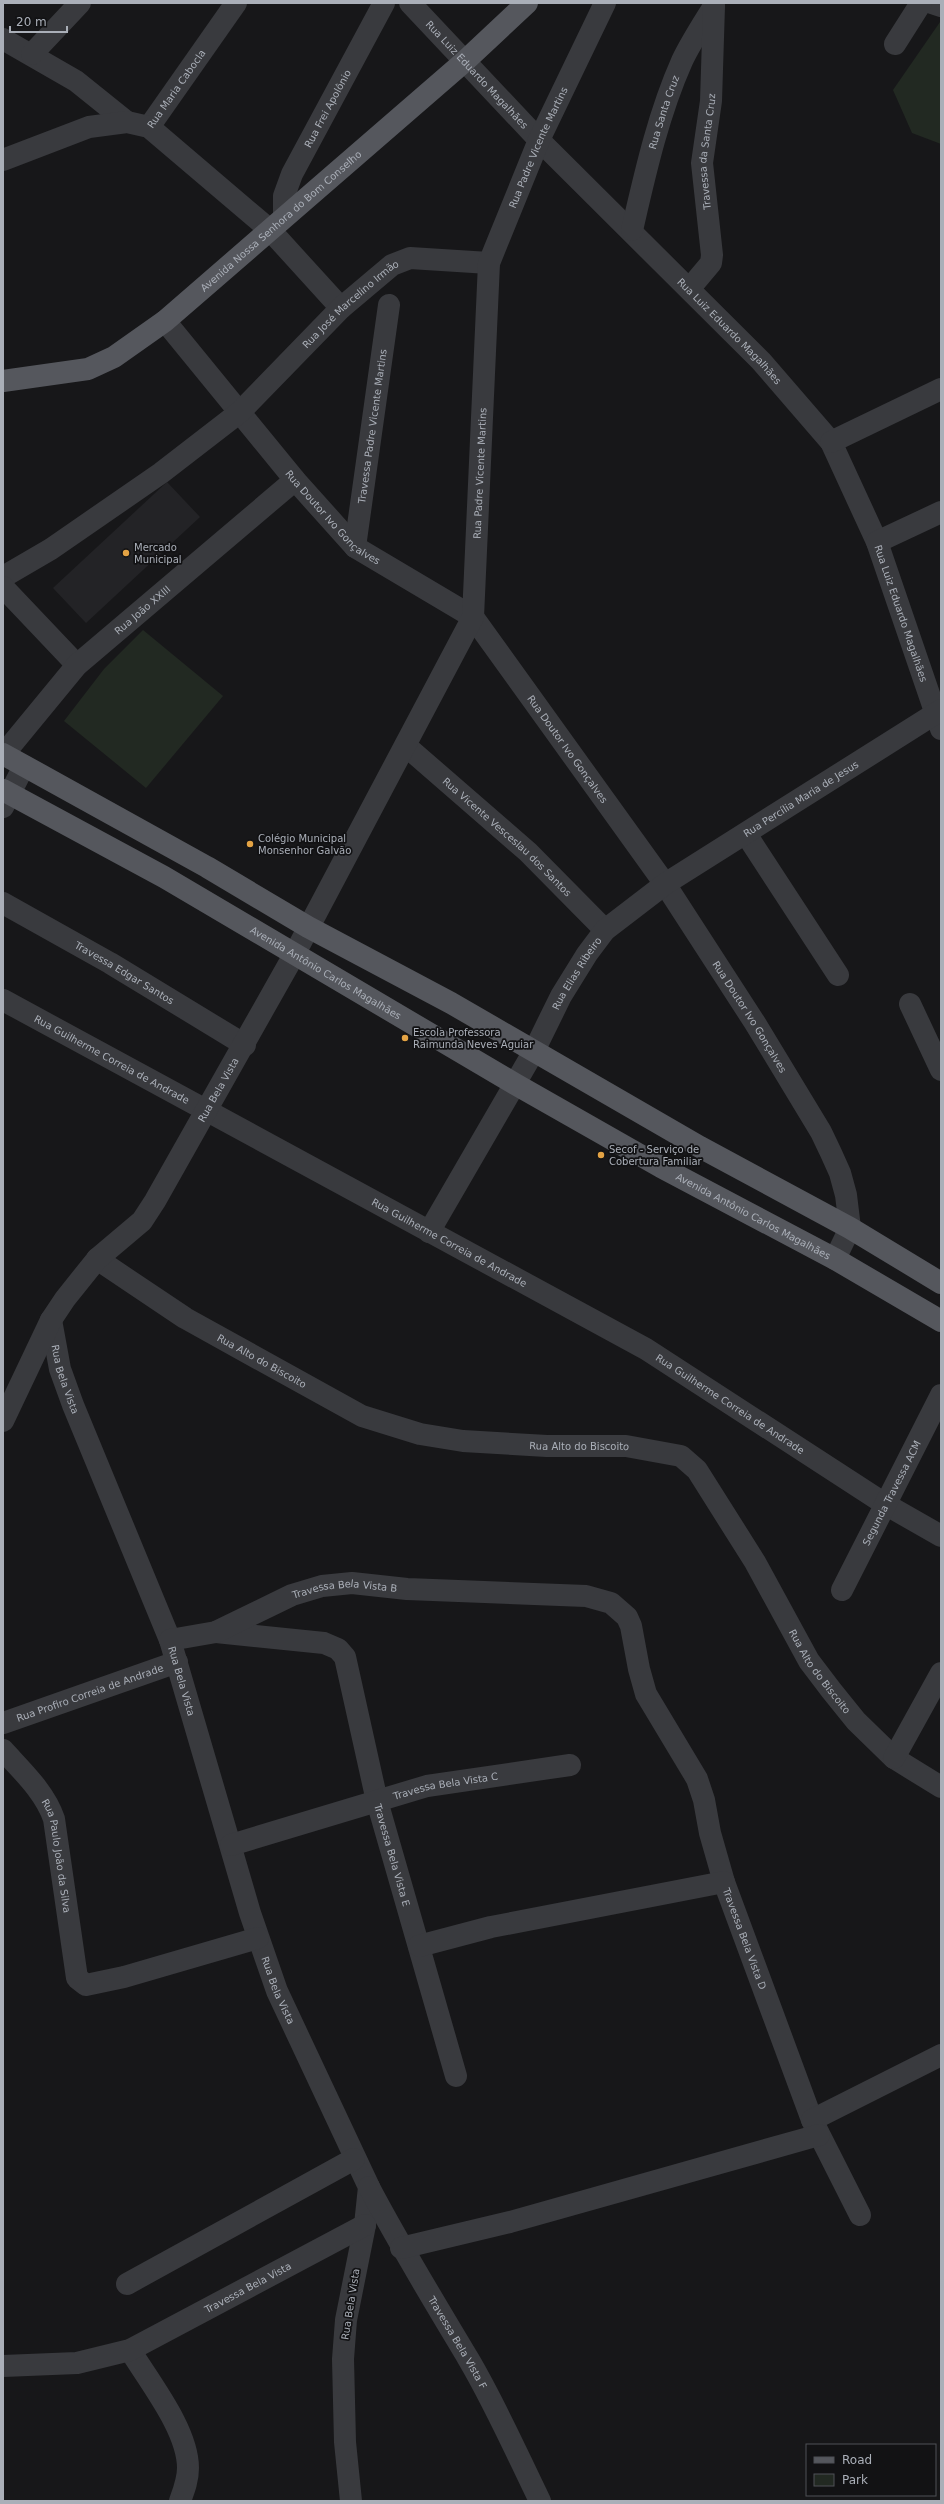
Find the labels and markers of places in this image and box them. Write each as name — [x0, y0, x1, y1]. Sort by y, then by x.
place label: Mercado Municipal — [134, 542, 182, 565]
marker: Mercado Municipal — [121, 548, 131, 558]
place label: Colégio Municipal Monsenhor Galvão — [258, 833, 351, 856]
marker: Colégio Municipal Monsenhor Galvão — [245, 839, 255, 849]
place label: Escola Professora Raimunda Neves Aguiar — [413, 1027, 534, 1050]
marker: Escola Professora Raimunda Neves Aguiar — [400, 1033, 410, 1043]
place label: Secof - Serviço de Cobertura Familiar — [609, 1144, 703, 1167]
marker: Secof - Serviço de Cobertura Familiar — [596, 1150, 606, 1160]

